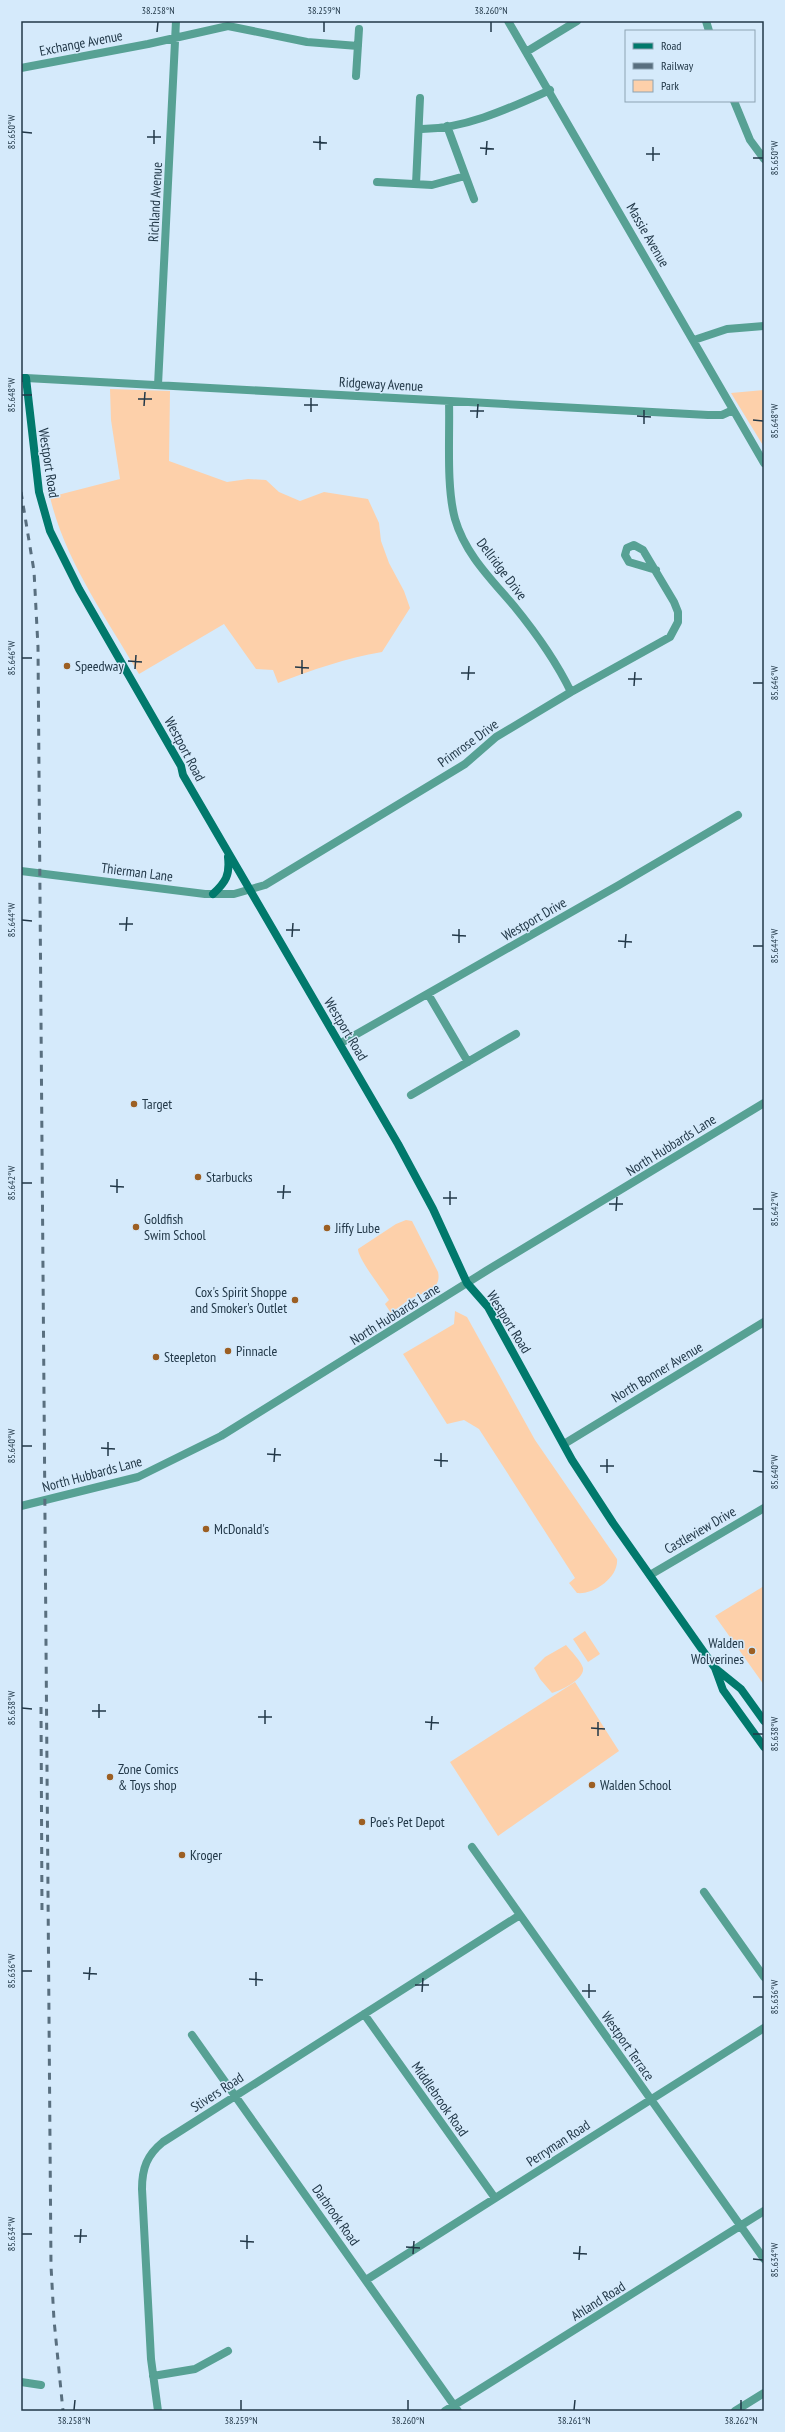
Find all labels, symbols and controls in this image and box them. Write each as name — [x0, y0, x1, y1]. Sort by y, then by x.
text: 38.258°N — [141, 4, 175, 17]
text: 38.259°N — [307, 4, 341, 17]
text: 38.260°N — [474, 4, 508, 17]
street label: Exchange Avenue — [38, 26, 124, 60]
legend — [625, 30, 755, 102]
text: Road — [661, 38, 681, 53]
text: Railway — [661, 58, 694, 73]
text: Park — [661, 78, 679, 93]
text: 85.650°W — [5, 115, 18, 149]
text: 85.650°W — [768, 141, 781, 175]
street label: Richland Avenue — [144, 161, 166, 242]
street label: Massie Avenue — [623, 200, 674, 270]
street label: Ridgeway Avenue — [338, 373, 424, 395]
text: 85.648°W — [5, 378, 18, 412]
text: 85.648°W — [768, 404, 781, 438]
street label: Westport Road — [35, 427, 63, 499]
street label: Dellridge Drive — [473, 535, 531, 604]
text: 85.646°W — [5, 641, 18, 675]
place label: Speedway — [75, 657, 124, 675]
marker: Speedway — [62, 661, 72, 671]
text: 85.646°W — [768, 666, 781, 700]
street label: Westport Road — [161, 714, 209, 784]
street label: Primrose Drive — [434, 715, 502, 771]
street label: Thierman Lane — [100, 859, 174, 885]
street label: Westport Drive — [498, 893, 570, 945]
text: 85.644°W — [5, 903, 18, 937]
text: 85.644°W — [768, 929, 781, 963]
street label: Westport Road — [320, 994, 372, 1064]
place label: Target — [142, 1095, 172, 1113]
marker: Target — [129, 1099, 139, 1109]
street label: North Hubbards Lane — [623, 1110, 720, 1180]
text: 85.642°W — [5, 1166, 18, 1200]
place label: Starbucks — [206, 1168, 253, 1186]
marker: Starbucks — [193, 1172, 203, 1182]
text: 85.642°W — [768, 1192, 781, 1226]
place label: Goldfish Swim School — [144, 1210, 207, 1244]
place label: Jiffy Lube — [334, 1219, 380, 1237]
marker: Goldfish Swim School — [131, 1222, 141, 1232]
marker: Jiffy Lube — [322, 1223, 332, 1233]
street label: North Hubbards Lane — [347, 1279, 444, 1349]
place label: Cox's Spirit Shoppe and Smoker's Outlet — [190, 1283, 287, 1317]
street label: Westport Road — [483, 1287, 535, 1357]
marker: Cox's Spirit Shoppe and Smoker's Outlet — [290, 1295, 300, 1305]
street label: North Bonner Avenue — [608, 1338, 706, 1406]
place label: Pinnacle — [236, 1342, 277, 1360]
marker: Pinnacle — [223, 1346, 233, 1356]
place label: Steepleton — [164, 1348, 216, 1366]
marker: Steepleton — [151, 1352, 161, 1362]
text: 85.640°W — [5, 1429, 18, 1463]
street label: North Hubbards Lane — [40, 1452, 144, 1496]
text: 85.640°W — [768, 1455, 781, 1489]
street label: Castleview Drive — [661, 1502, 739, 1558]
place label: McDonald's — [214, 1520, 269, 1538]
marker: McDonald's — [201, 1524, 211, 1534]
place label: Walden Wolverines — [691, 1634, 744, 1668]
marker: Walden Wolverines — [747, 1646, 757, 1656]
text: 85.638°W — [5, 1691, 18, 1725]
text: 85.638°W — [768, 1717, 781, 1751]
place label: Zone Comics & Toys shop — [118, 1760, 179, 1794]
marker: Zone Comics & Toys shop — [105, 1772, 115, 1782]
place label: Walden School — [600, 1776, 672, 1794]
marker: Walden School — [587, 1780, 597, 1790]
place label: Poe's Pet Depot — [370, 1813, 445, 1831]
marker: Poe's Pet Depot — [357, 1817, 367, 1827]
place label: Kroger — [190, 1846, 222, 1864]
marker: Kroger — [177, 1850, 187, 1860]
text: 85.636°W — [5, 1954, 18, 1988]
text: 85.636°W — [768, 1980, 781, 2014]
street label: Westport Terrace — [598, 2008, 659, 2084]
street label: Middlebrook Road — [408, 2058, 472, 2140]
street label: Stivers Road — [187, 2068, 247, 2116]
street label: Perryman Road — [523, 2116, 593, 2170]
street label: Darbrook Road — [308, 2181, 364, 2249]
text: 85.634°W — [5, 2217, 18, 2251]
text: 85.634°W — [768, 2243, 781, 2277]
street label: Ahland Road — [567, 2277, 629, 2325]
text: 38.258°N — [57, 2414, 91, 2427]
text: 38.259°N — [224, 2414, 258, 2427]
text: 38.260°N — [391, 2414, 425, 2427]
text: 38.261°N — [557, 2414, 591, 2427]
text: 38.262°N — [724, 2414, 758, 2427]

